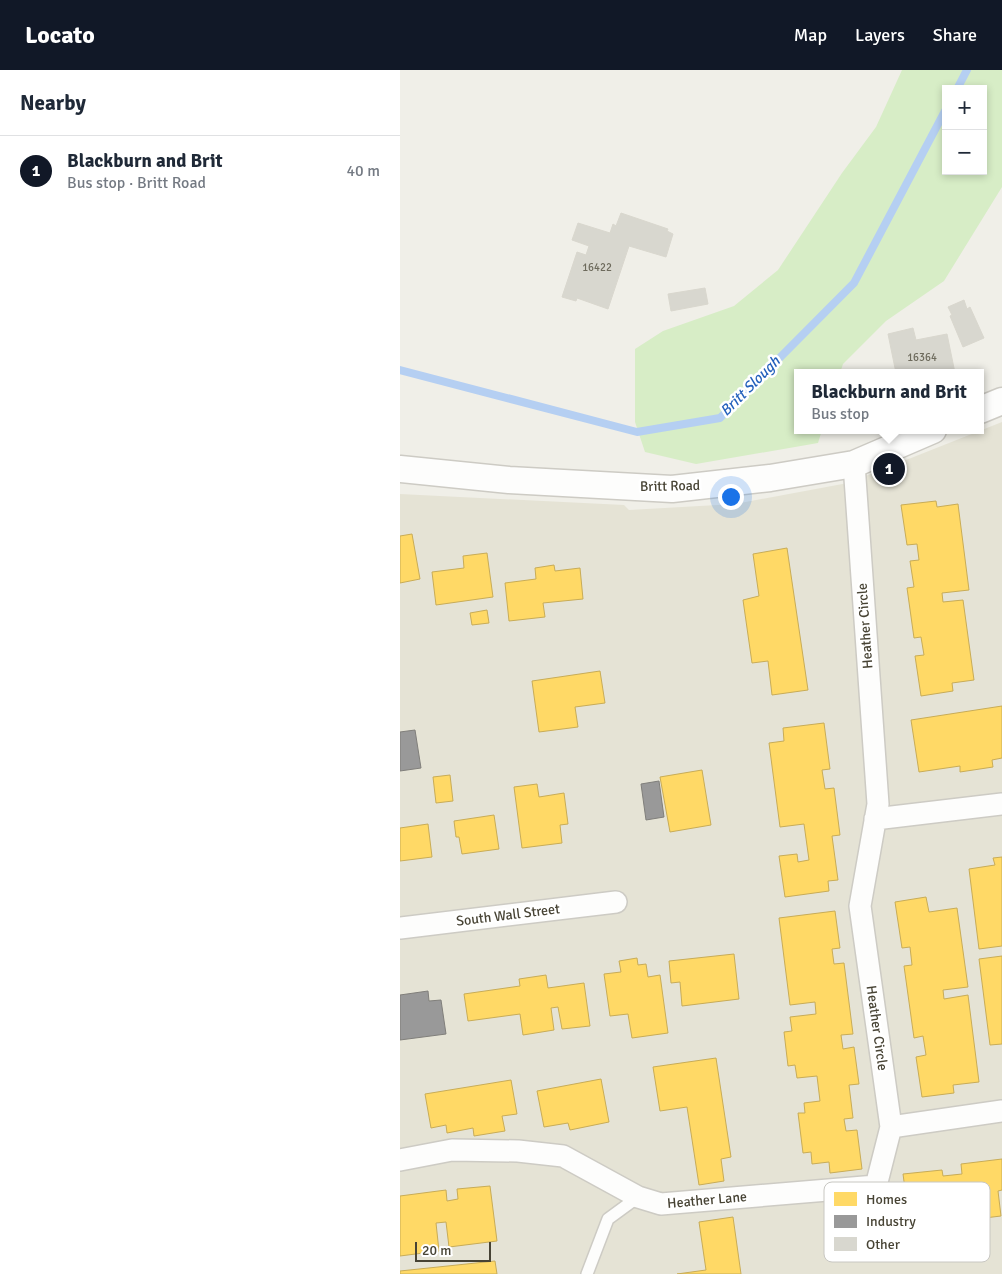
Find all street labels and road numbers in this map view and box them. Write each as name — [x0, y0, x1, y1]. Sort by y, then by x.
street label: Britt Road — [640, 477, 700, 495]
street label: Heather Circle — [854, 583, 876, 669]
street label: South Wall Street — [455, 900, 561, 930]
street label: Heather Circle — [863, 984, 891, 1072]
street label: Heather Lane — [666, 1188, 748, 1212]

